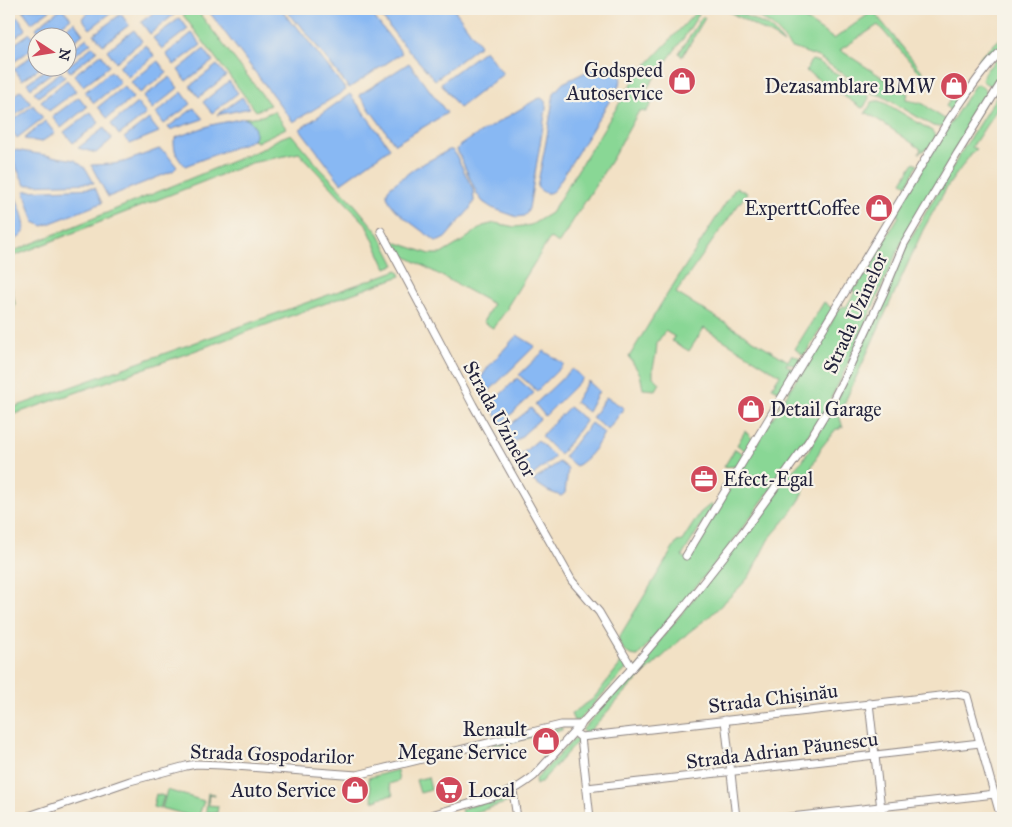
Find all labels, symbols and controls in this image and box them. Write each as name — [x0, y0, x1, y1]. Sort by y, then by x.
north arrow — [28, 28, 78, 78]
text: N — [55, 47, 74, 62]
place label: Godspeed Autoservice — [566, 58, 663, 105]
shop icon: Godspeed Autoservice — [667, 66, 697, 96]
shop icon: Dezasamblare BMW — [939, 71, 969, 101]
place label: Dezasamblare BMW — [765, 74, 936, 98]
shop icon: ExperttCoffee — [864, 193, 894, 223]
place label: ExperttCoffee — [744, 196, 860, 220]
street label: Strada Uzinelor — [818, 248, 893, 377]
street label: Strada Uzinelor — [458, 357, 542, 482]
shop icon: Detail Garage — [736, 394, 766, 424]
place label: Detail Garage — [770, 397, 882, 422]
office icon: Efect-Egal — [689, 464, 719, 494]
place label: Efect-Egal — [723, 467, 814, 492]
street label: Strada Chișinău — [707, 678, 839, 718]
place label: Renault Megane Service — [398, 717, 527, 765]
shop icon: Renault Megane Service — [531, 726, 561, 756]
street label: Strada Adrian Păunescu — [685, 726, 880, 774]
street label: Strada Gospodarilor — [190, 739, 355, 769]
shop icon: Auto Service — [340, 775, 370, 805]
supermarket icon: Local — [434, 775, 464, 805]
place label: Auto Service — [230, 778, 336, 802]
place label: Local — [468, 778, 516, 802]

